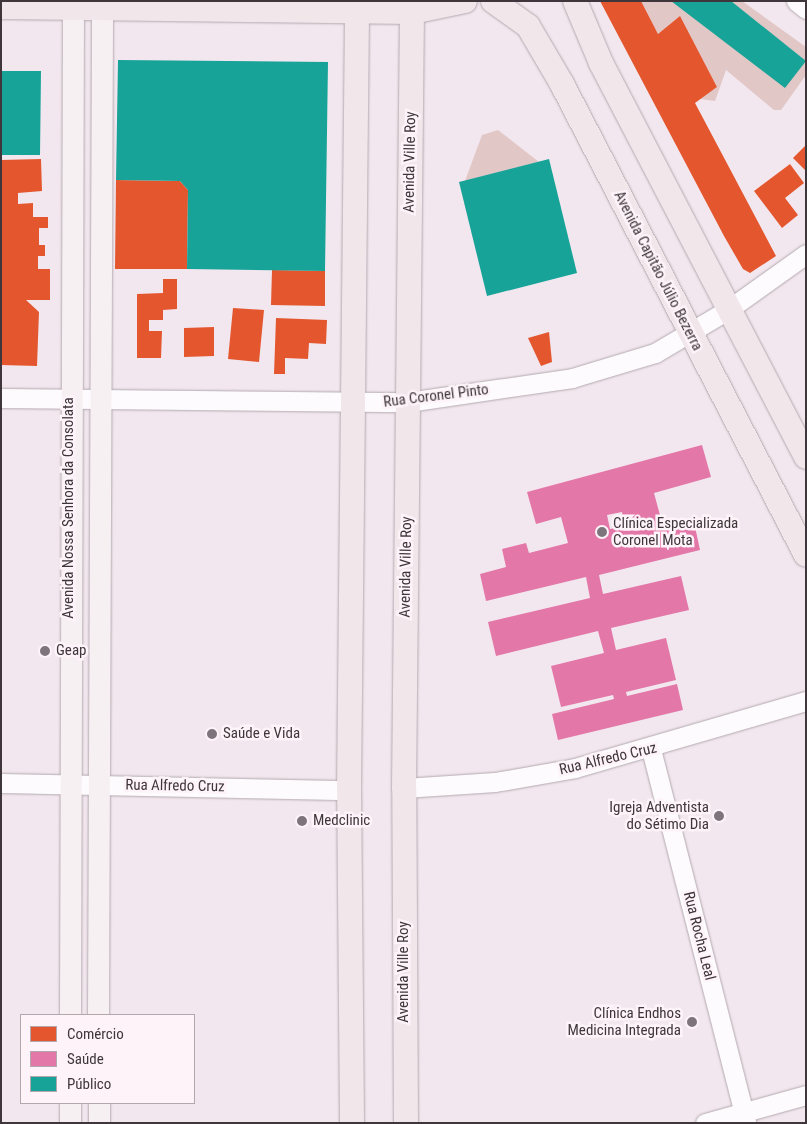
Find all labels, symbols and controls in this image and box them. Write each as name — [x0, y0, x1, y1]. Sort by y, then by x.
street label: Avenida Ville Roy — [400, 111, 420, 213]
street label: Avenida Capitão Júlio Bezerra — [610, 188, 706, 354]
street label: Rua Coronel Pinto — [382, 381, 490, 411]
street label: Avenida Nossa Senhora da Consolata — [60, 397, 78, 619]
place label: Clínica Especializada Coronel Mota — [613, 514, 738, 549]
street label: Avenida Ville Roy — [396, 516, 416, 618]
marker: Clínica Especializada Coronel Mota — [595, 525, 609, 539]
place label: Geap — [56, 642, 86, 660]
marker: Geap — [38, 644, 52, 658]
place label: Saúde e Vida — [223, 725, 300, 743]
marker: Saúde e Vida — [205, 727, 219, 741]
street label: Rua Alfredo Cruz — [558, 739, 658, 779]
street label: Rua Alfredo Cruz — [125, 776, 225, 796]
place label: Igreja Adventista do Sétimo Dia — [609, 798, 709, 833]
marker: Igreja Adventista do Sétimo Dia — [713, 810, 725, 822]
place label: Medclinic — [313, 812, 370, 830]
marker: Medclinic — [295, 814, 309, 828]
street label: Rua Rocha Leal — [679, 890, 719, 982]
street label: Avenida Ville Roy — [395, 921, 413, 1023]
place label: Clínica Endhos Medicina Integrada — [568, 1004, 681, 1039]
legend — [20, 1014, 195, 1104]
marker: Clínica Endhos Medicina Integrada — [685, 1015, 699, 1029]
text: Comércio — [67, 1025, 124, 1043]
text: Saúde — [67, 1050, 104, 1068]
text: Público — [67, 1075, 111, 1093]

